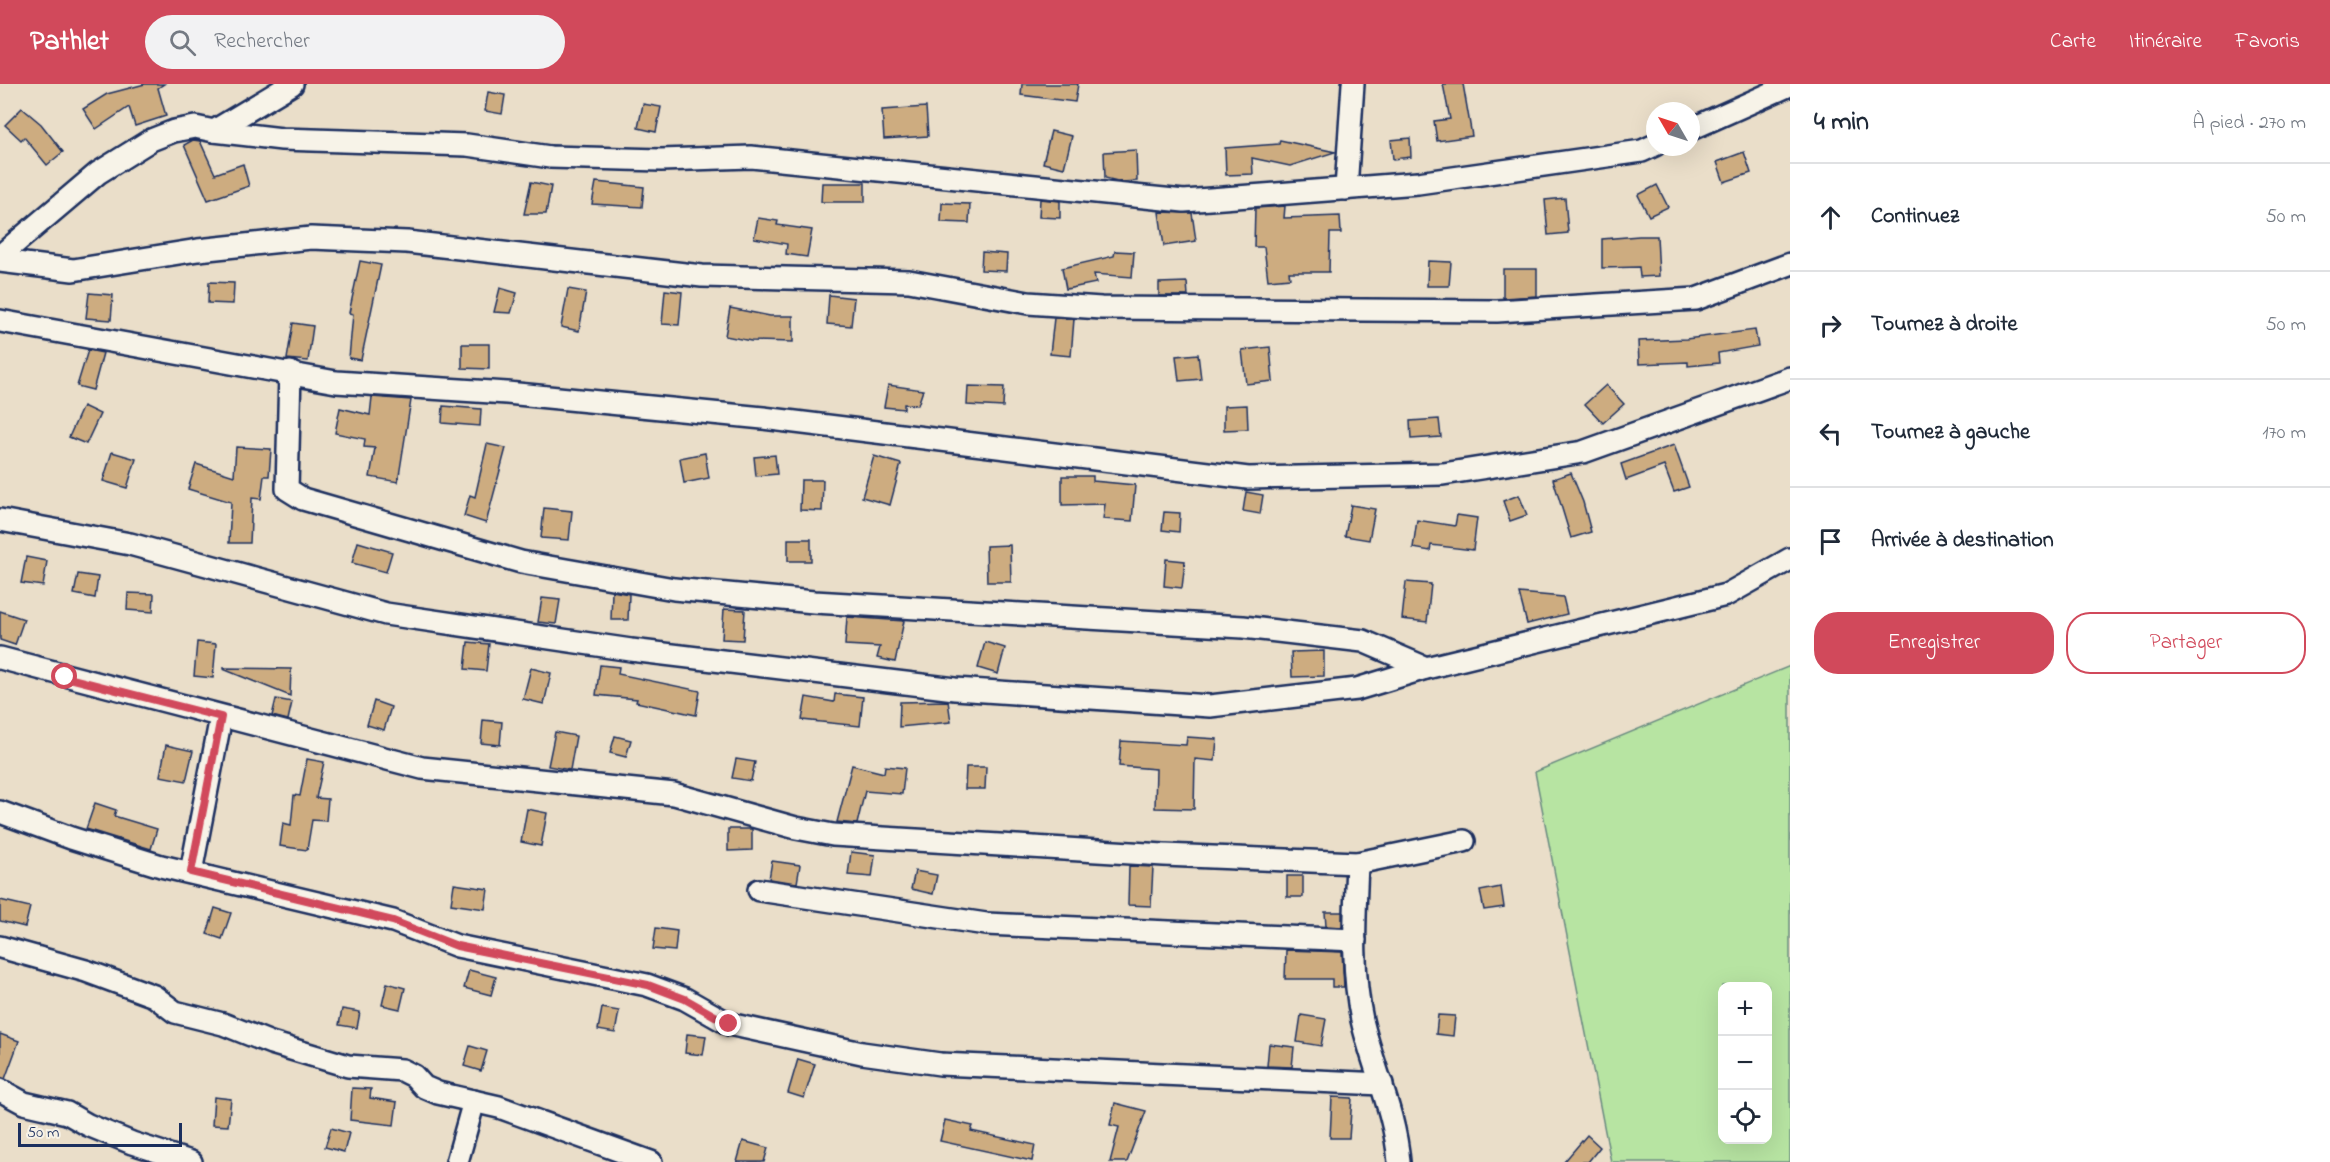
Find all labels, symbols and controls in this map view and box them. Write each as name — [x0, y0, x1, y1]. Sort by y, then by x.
search box — [145, 15, 565, 69]
text: Pathlet — [30, 22, 109, 63]
icon: search — [166, 26, 199, 59]
text: Rechercher — [214, 26, 310, 58]
text: Carte — [2050, 27, 2096, 57]
text: Itinéraire — [2129, 27, 2202, 57]
text: Favoris — [2235, 27, 2300, 57]
north arrow — [1646, 102, 1700, 156]
text: 4 min — [1814, 104, 1869, 142]
text: À pied · 270 m — [2192, 109, 2306, 138]
icon: ahead — [1814, 201, 1847, 234]
text: Continuez — [1871, 201, 1959, 233]
text: 50 m — [2265, 203, 2306, 232]
icon: right — [1814, 309, 1847, 342]
text: Tournez à droite — [1871, 309, 2017, 341]
text: 50 m — [2265, 311, 2306, 340]
icon: left — [1814, 417, 1847, 450]
text: Tournez à gauche — [1871, 417, 2030, 449]
text: 170 m — [2262, 419, 2306, 448]
icon: arrive — [1814, 525, 1847, 558]
text: Arrivée à destination — [1871, 525, 2054, 557]
button: Enregistrer — [1814, 612, 2054, 674]
button: Partager — [2066, 612, 2306, 674]
route start — [51, 663, 77, 689]
map controls — [1718, 982, 1772, 1144]
button: + — [1718, 982, 1772, 1036]
route end — [715, 1010, 741, 1036]
button: − — [1718, 1036, 1772, 1090]
button: locate — [1718, 1090, 1772, 1144]
scale bar — [18, 1120, 182, 1148]
text: 50 m — [27, 1121, 59, 1145]

